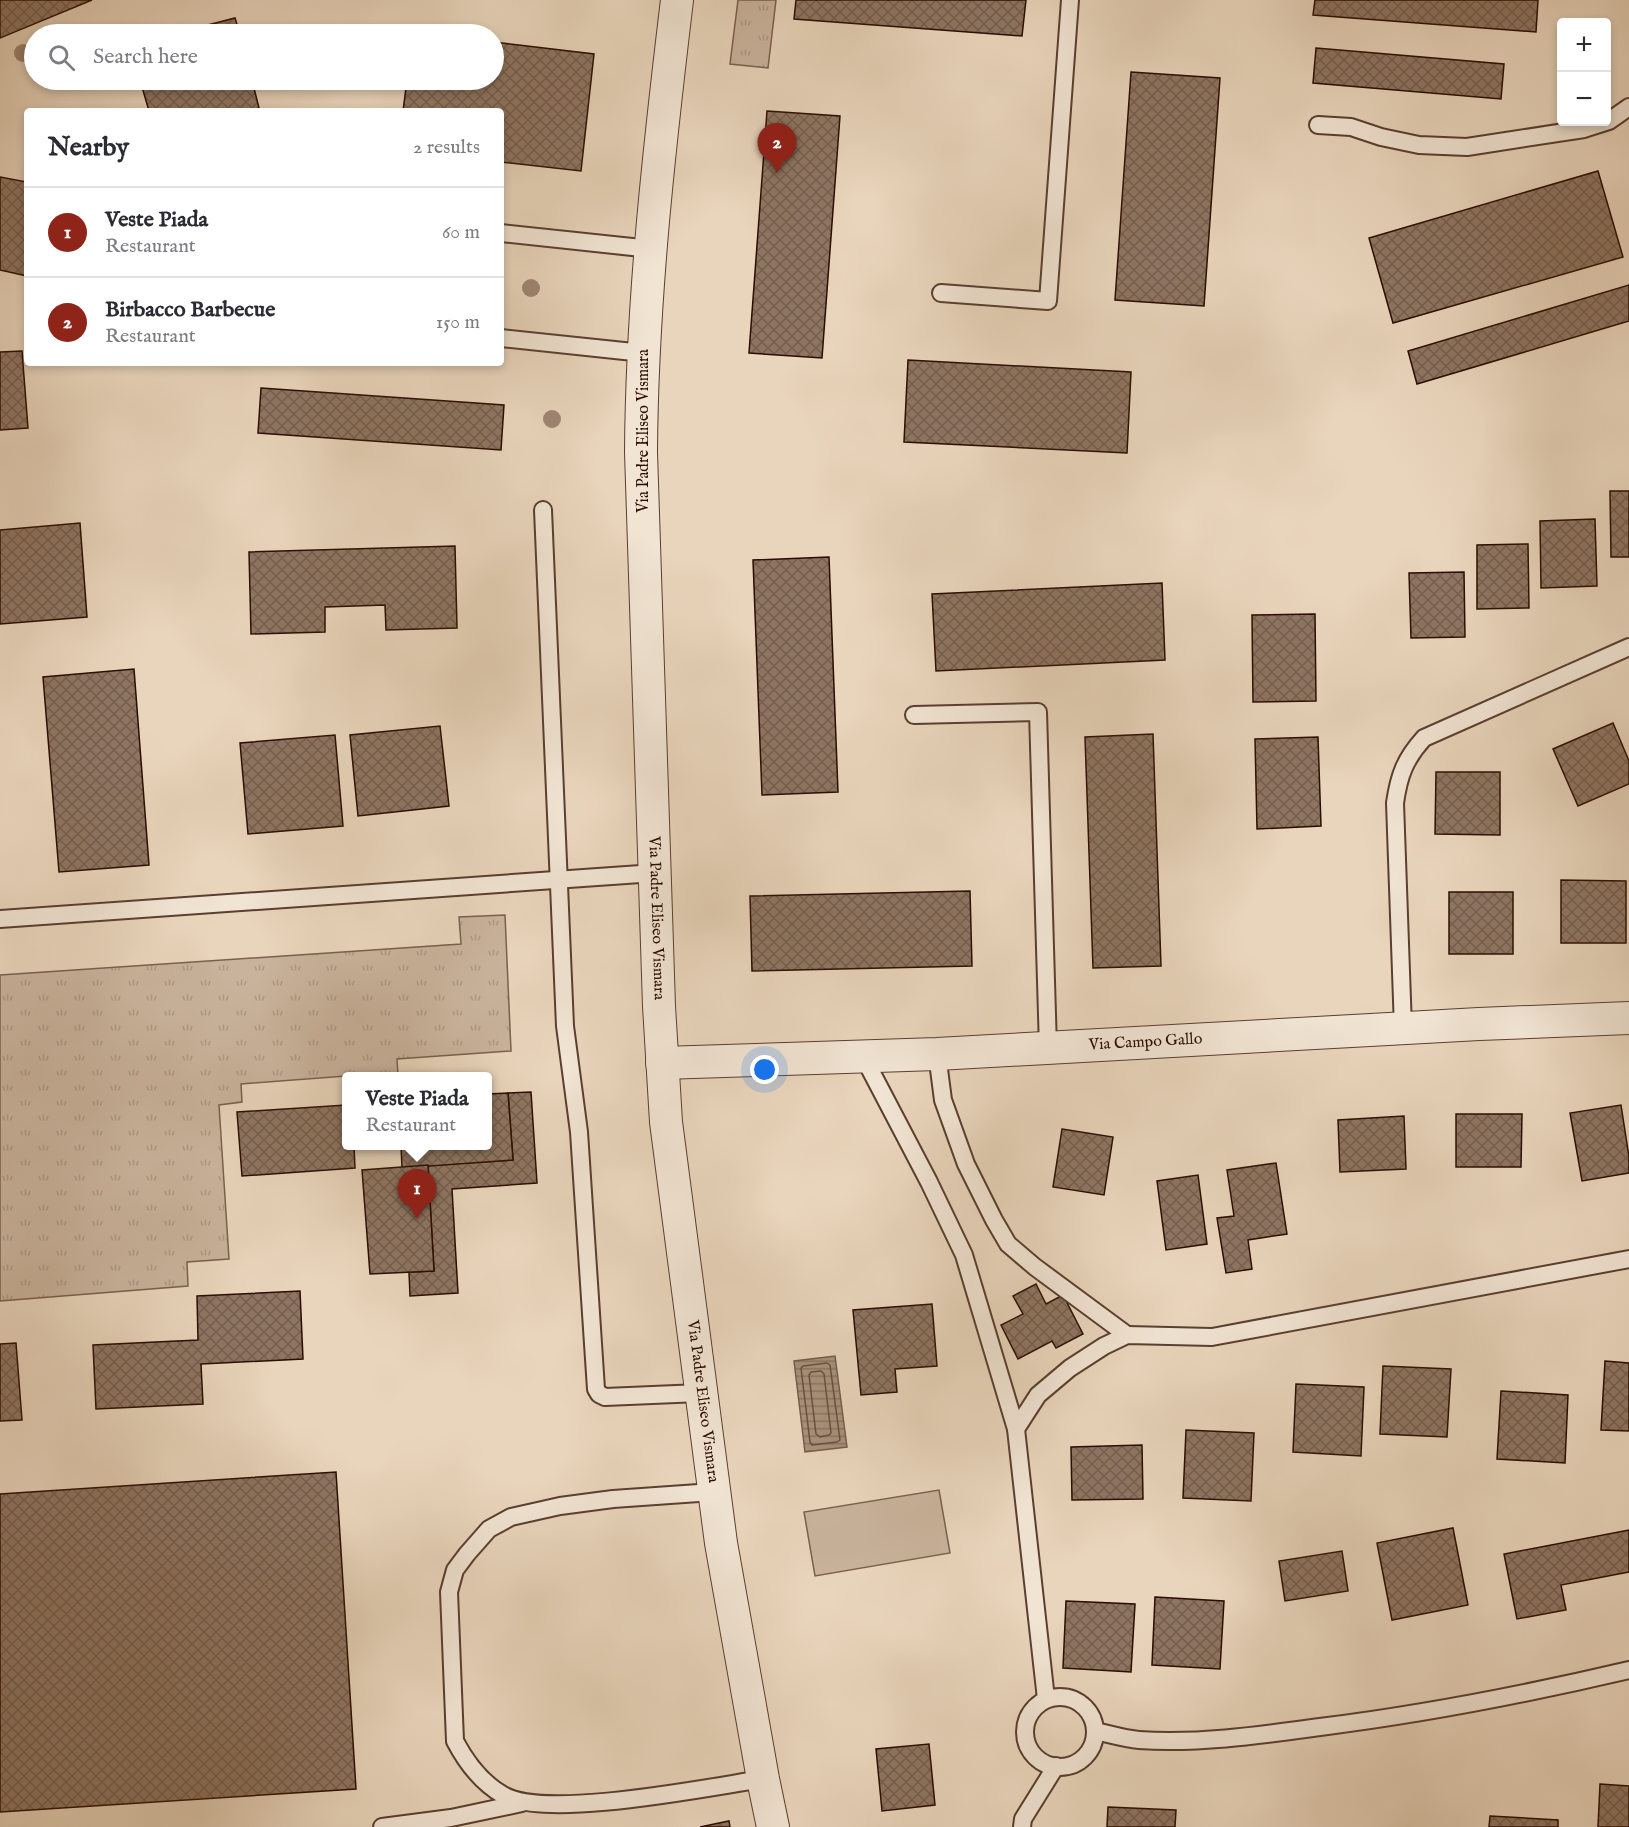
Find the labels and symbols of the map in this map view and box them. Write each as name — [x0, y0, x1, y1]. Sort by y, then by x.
pin: 2 — [758, 124, 796, 173]
street label: Via Padre Eliseo Vismara — [634, 349, 654, 514]
street label: Via Padre Eliseo Vismara — [643, 835, 669, 1000]
street label: Via Campo Gallo — [1087, 1029, 1203, 1056]
your location — [750, 1055, 779, 1084]
pin: 1 — [398, 1170, 436, 1219]
street label: Via Padre Eliseo Vismara — [682, 1318, 723, 1484]

